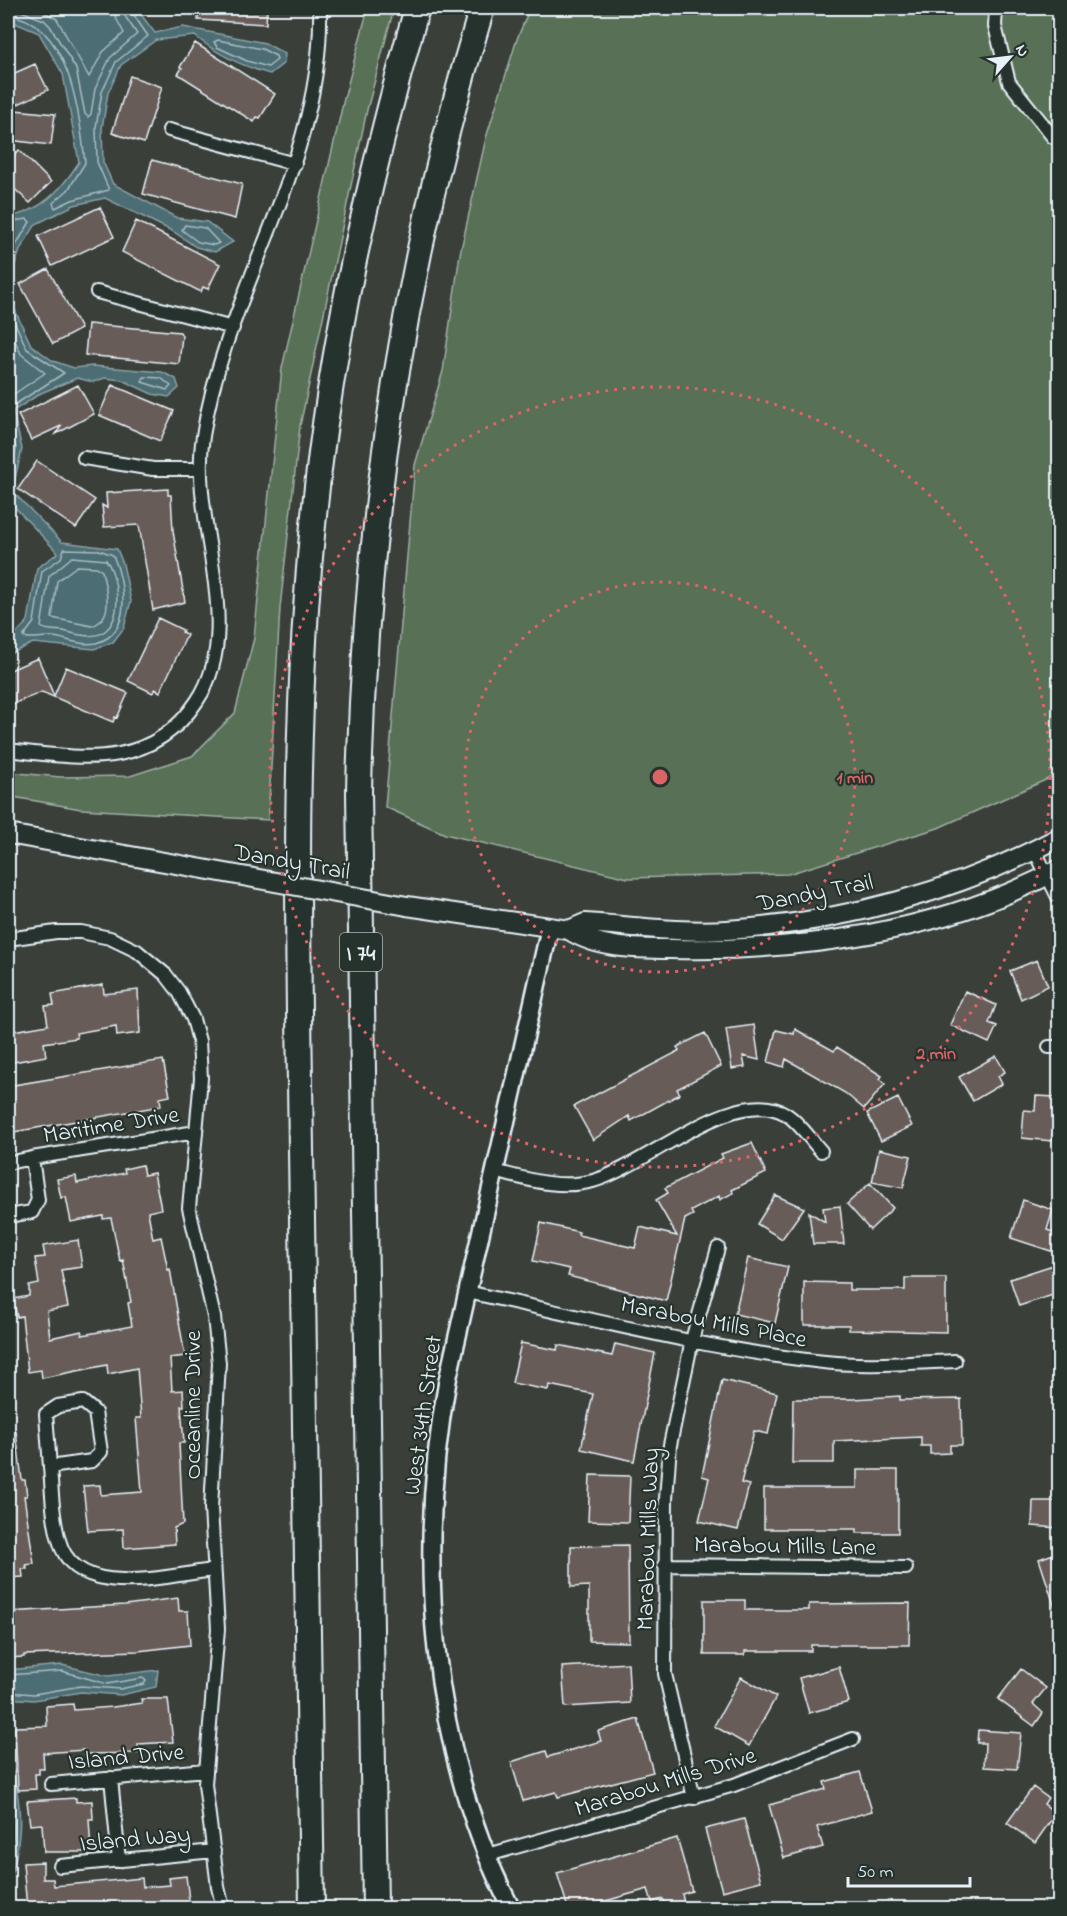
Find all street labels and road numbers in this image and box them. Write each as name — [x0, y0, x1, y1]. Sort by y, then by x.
street label: Dandy Trail — [229, 836, 353, 892]
street label: Dandy Trail — [753, 866, 877, 924]
road number: I 74 — [340, 933, 382, 971]
street label: Maritime Drive — [41, 1098, 182, 1154]
street label: Marabou Mills Place — [618, 1288, 810, 1359]
street label: Oceanline Drive — [177, 1330, 212, 1480]
street label: West 34th Street — [396, 1333, 453, 1498]
street label: Marabou Mills Way — [629, 1447, 671, 1631]
street label: Marabou Mills Lane — [694, 1528, 877, 1567]
street label: Island Drive — [67, 1736, 186, 1781]
street label: Marabou Mills Drive — [571, 1739, 761, 1828]
street label: Island Way — [78, 1818, 192, 1864]

